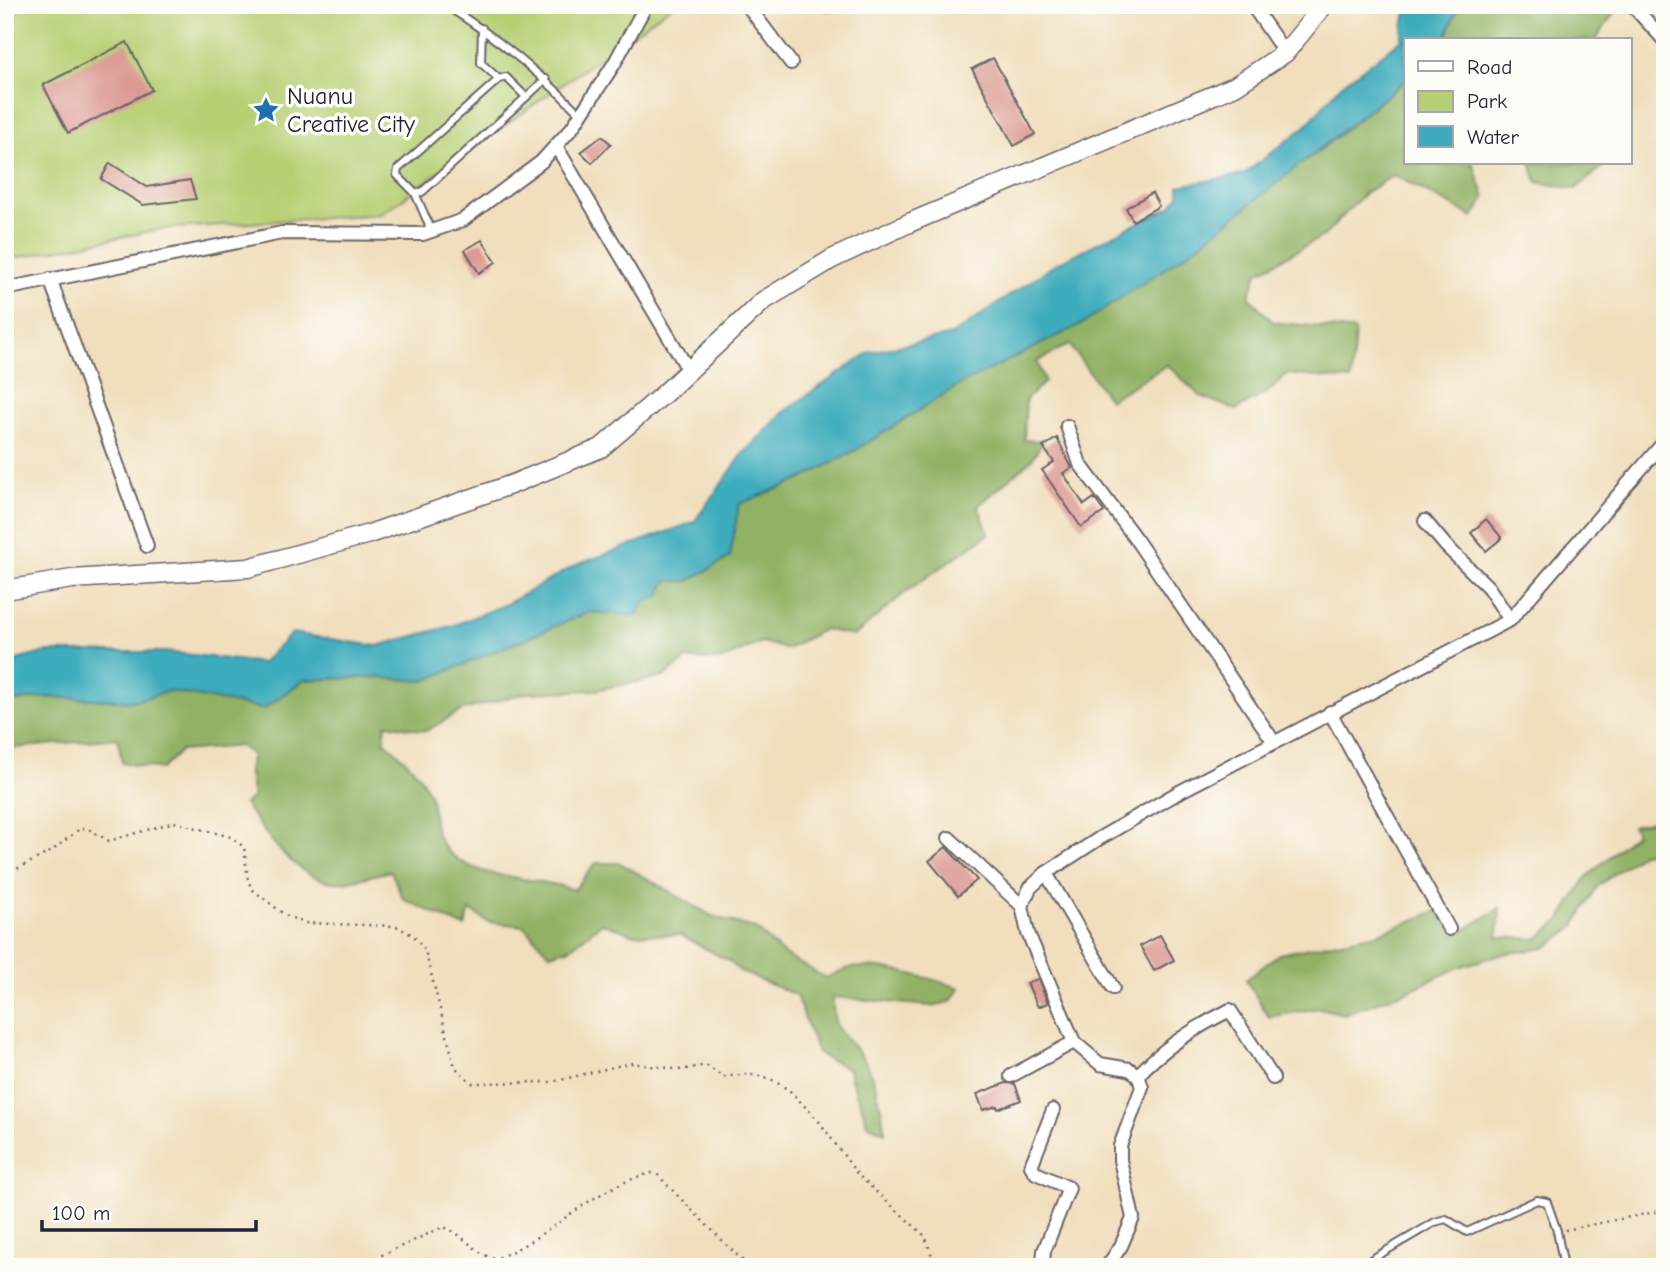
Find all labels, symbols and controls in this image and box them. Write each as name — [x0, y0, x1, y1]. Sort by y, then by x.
legend — [1404, 38, 1632, 164]
text: Road — [1467, 55, 1512, 79]
place label: Nuanu Creative City — [287, 82, 415, 138]
text: Park — [1467, 89, 1507, 113]
place icon: Nuanu Creative City — [251, 95, 281, 125]
text: Water — [1467, 125, 1520, 149]
scale bar — [42, 1188, 256, 1232]
text: 100 m — [52, 1201, 110, 1225]

